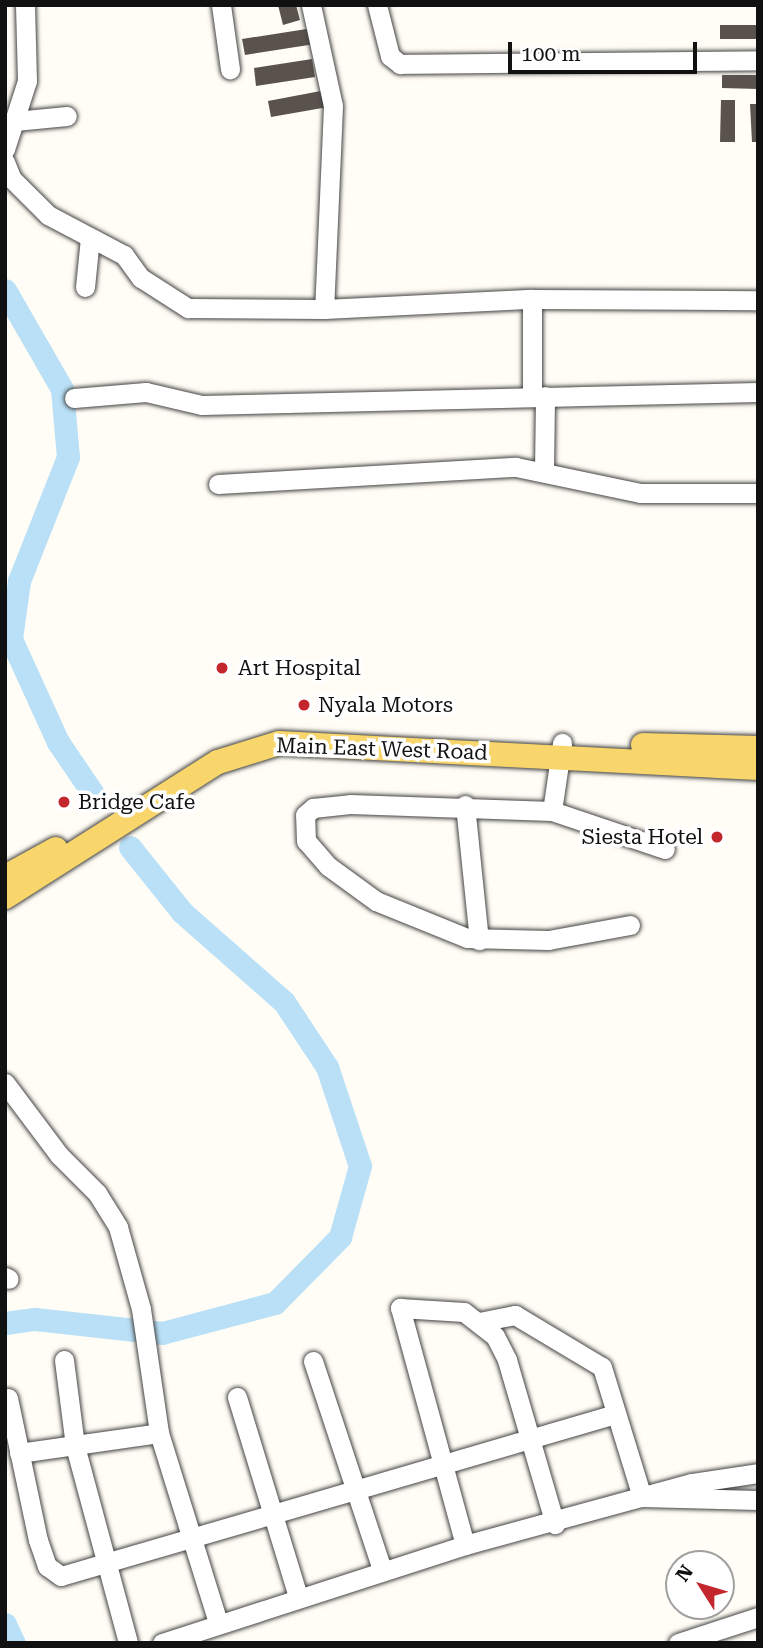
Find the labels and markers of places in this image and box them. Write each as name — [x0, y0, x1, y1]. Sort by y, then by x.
place label: Art Hospital — [238, 655, 361, 681]
marker: Art Hospital — [212, 658, 232, 678]
place label: Nyala Motors — [318, 692, 453, 718]
marker: Nyala Motors — [296, 697, 312, 713]
place label: Bridge Cafe — [78, 789, 195, 815]
marker: Bridge Cafe — [56, 794, 72, 810]
place label: Siesta Hotel — [582, 824, 703, 850]
marker: Siesta Hotel — [709, 829, 725, 845]

